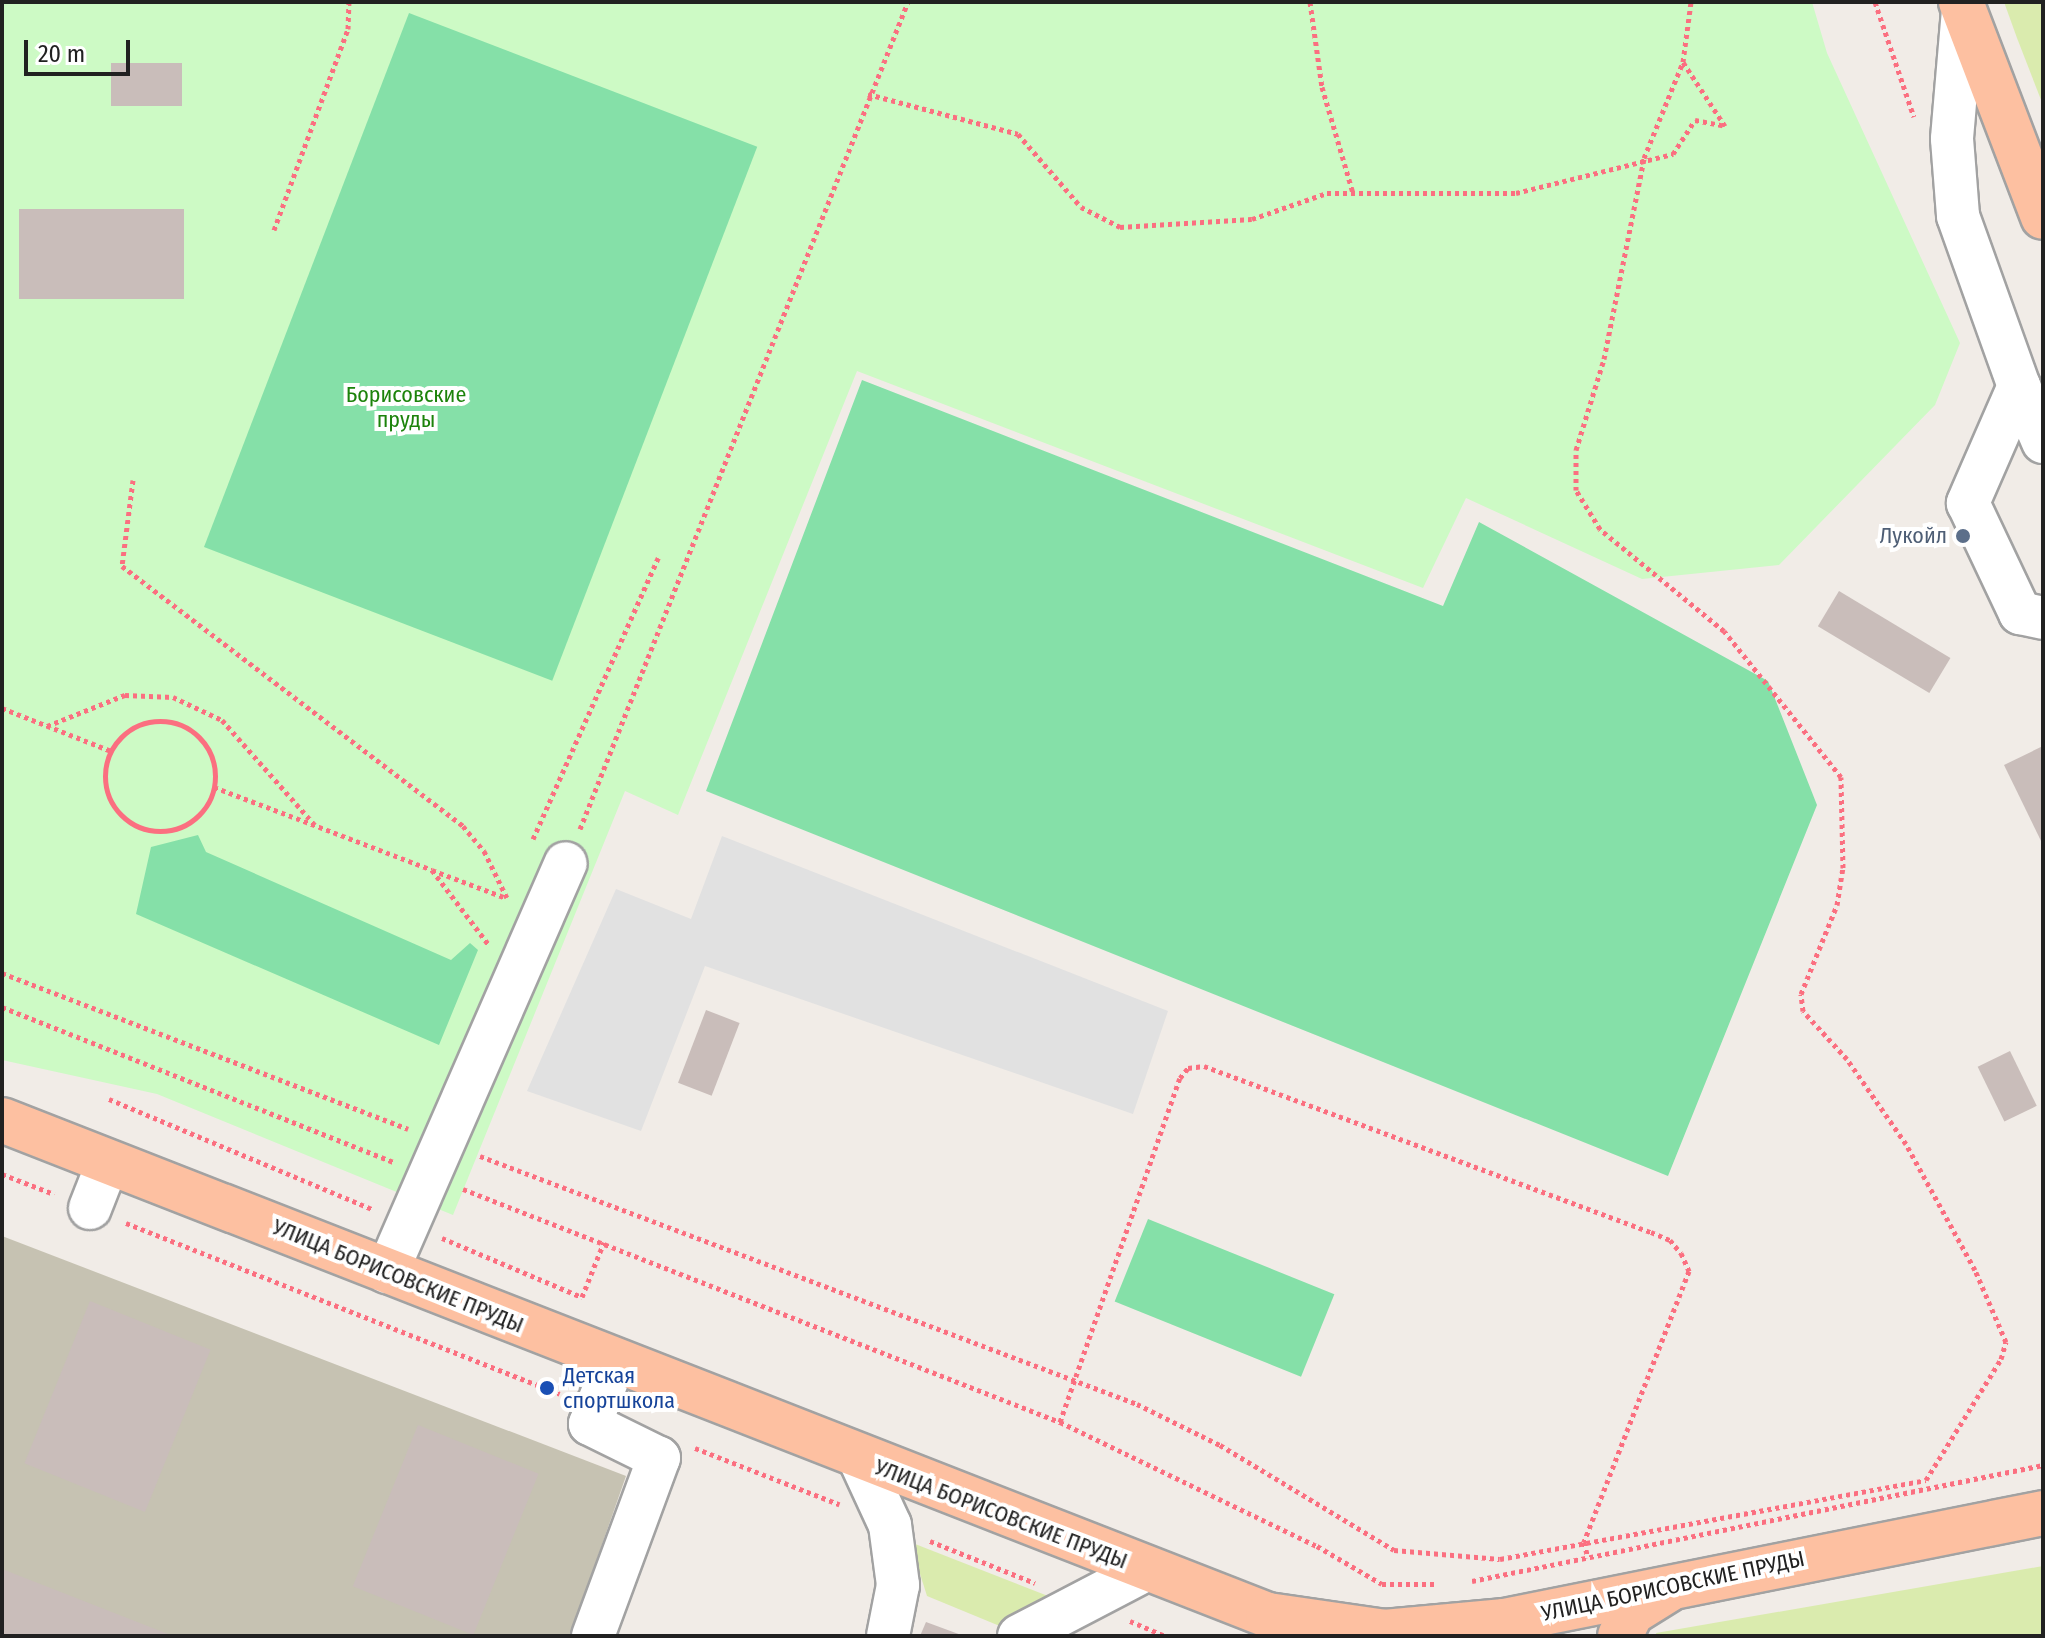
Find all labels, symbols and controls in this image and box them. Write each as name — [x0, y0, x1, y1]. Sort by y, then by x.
scale bar — [28, 24, 134, 74]
text: 20 m — [38, 40, 85, 68]
park label: Борисовские пруды — [346, 381, 466, 432]
place label: Лукойл — [1879, 523, 1947, 549]
marker: Лукойл — [1954, 527, 1972, 545]
street label: УЛИЦА БОРИСОВСКИЕ ПРУДЫ — [269, 1214, 527, 1338]
place label: Детская спортшкола — [563, 1362, 675, 1414]
marker: Детская спортшкола — [538, 1379, 556, 1397]
street label: УЛИЦА БОРИСОВСКИЕ ПРУДЫ — [871, 1454, 1131, 1574]
street label: УЛИЦА БОРИСОВСКИЕ ПРУДЫ — [1539, 1545, 1807, 1627]

